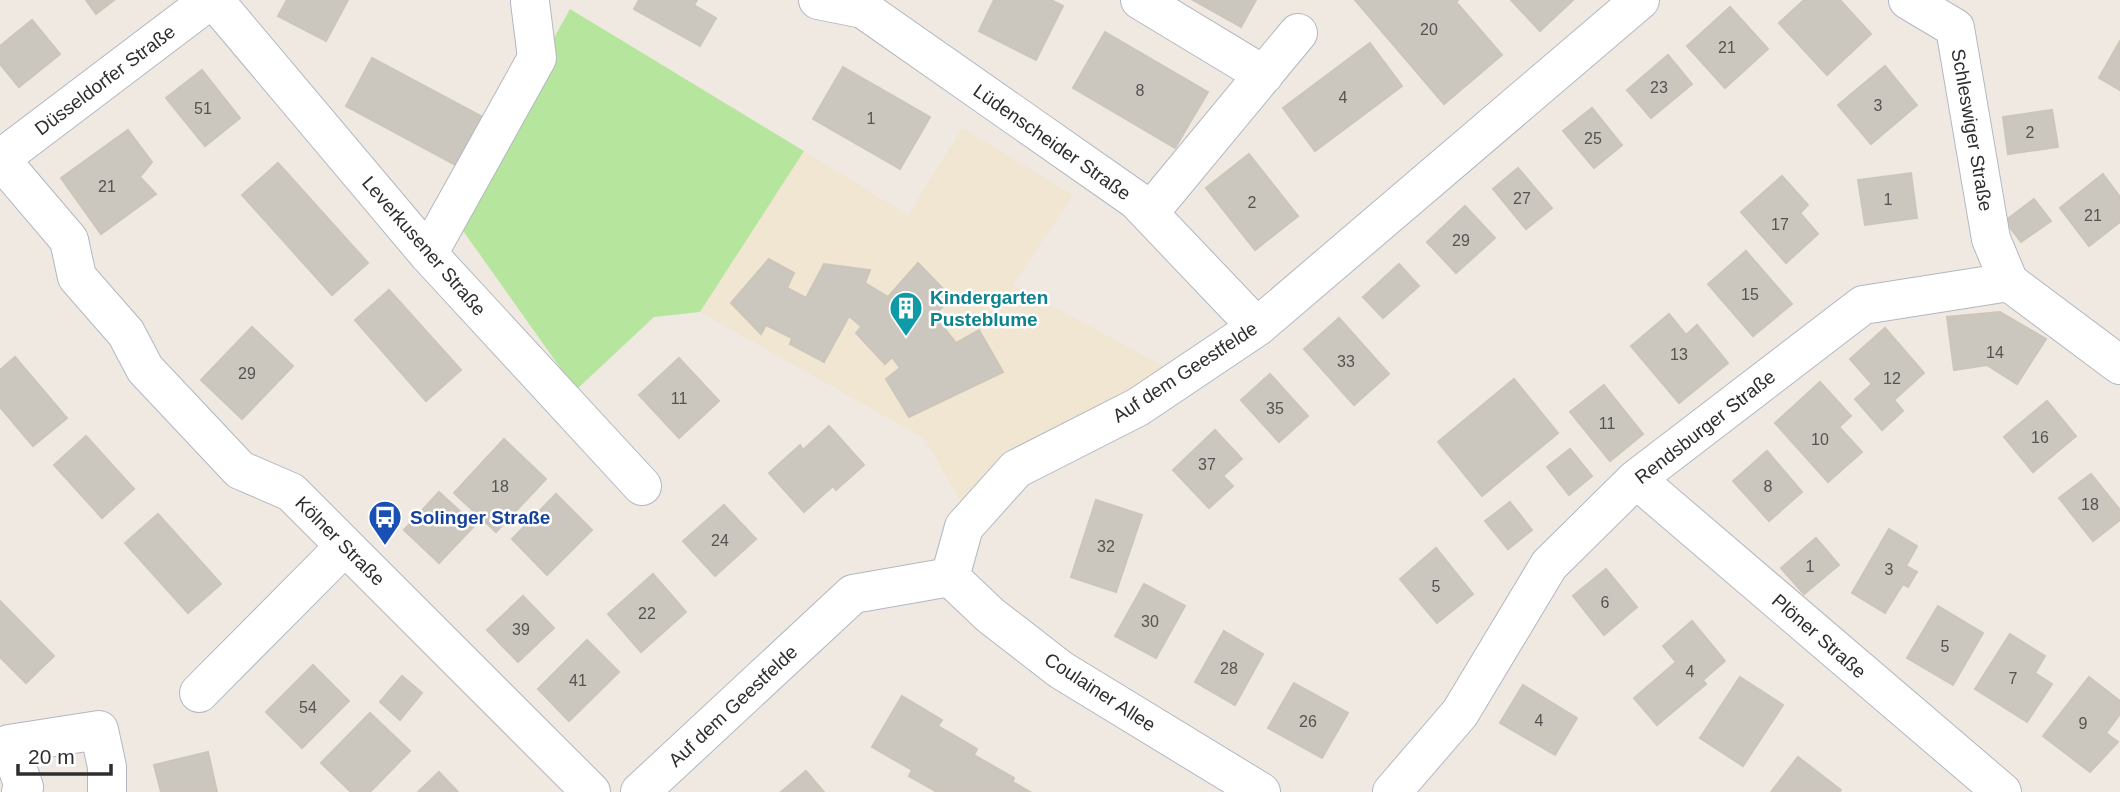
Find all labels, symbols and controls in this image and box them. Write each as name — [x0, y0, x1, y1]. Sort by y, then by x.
street label: Düsseldorfer Straße — [31, 20, 179, 140]
house number: 20 — [1420, 21, 1438, 38]
house number: 21 — [1718, 39, 1736, 56]
street label: Schleswiger Straße — [1947, 47, 1997, 213]
house number: 23 — [1650, 79, 1668, 96]
street label: Lüdenscheider Straße — [969, 80, 1135, 204]
house number: 8 — [1136, 82, 1145, 99]
house number: 4 — [1339, 89, 1348, 106]
house number: 3 — [1874, 97, 1883, 114]
house number: 51 — [194, 100, 212, 117]
house number: 1 — [867, 110, 876, 127]
house number: 2 — [2026, 124, 2035, 141]
house number: 25 — [1584, 130, 1602, 147]
street label: Leverkusener Straße — [358, 172, 490, 320]
house number: 21 — [98, 178, 116, 195]
house number: 27 — [1513, 190, 1531, 207]
house number: 1 — [1884, 191, 1893, 208]
house number: 2 — [1248, 194, 1257, 211]
house number: 21 — [2084, 207, 2102, 224]
house number: 17 — [1771, 216, 1789, 233]
house number: 29 — [1452, 232, 1470, 249]
house number: 15 — [1741, 286, 1759, 303]
place label: Kindergarten Pusteblume — [930, 287, 1048, 330]
building icon: Kindergarten Pusteblume — [887, 289, 925, 338]
street label: Auf dem Geestfelde — [1109, 317, 1261, 427]
house number: 14 — [1986, 344, 2004, 361]
house number: 13 — [1670, 346, 1688, 363]
house number: 33 — [1337, 353, 1355, 370]
house number: 29 — [238, 365, 256, 382]
street label: Rendsburger Straße — [1631, 366, 1779, 488]
house number: 12 — [1883, 370, 1901, 387]
house number: 11 — [671, 390, 687, 407]
house number: 35 — [1266, 400, 1284, 417]
house number: 11 — [1599, 415, 1615, 432]
house number: 16 — [2031, 429, 2049, 446]
house number: 10 — [1811, 431, 1829, 448]
house number: 37 — [1198, 456, 1216, 473]
house number: 18 — [491, 478, 509, 495]
house number: 8 — [1764, 478, 1773, 495]
street label: Kölner Straße — [291, 492, 389, 590]
house number: 18 — [2081, 496, 2099, 513]
bus stop icon: Solinger Straße — [366, 498, 404, 547]
place label: Solinger Straße — [410, 507, 550, 528]
house number: 24 — [711, 532, 729, 549]
house number: 32 — [1097, 538, 1115, 555]
house number: 1 — [1806, 558, 1815, 575]
house number: 3 — [1885, 561, 1894, 578]
house number: 5 — [1432, 578, 1441, 595]
street label: Plöner Straße — [1768, 590, 1870, 682]
house number: 6 — [1601, 594, 1610, 611]
house number: 22 — [638, 605, 656, 622]
house number: 30 — [1141, 613, 1159, 630]
house number: 39 — [512, 621, 530, 638]
house number: 5 — [1941, 638, 1950, 655]
street label: Auf dem Geestfelde — [664, 641, 802, 771]
street label: Coulainer Allee — [1041, 648, 1159, 736]
house number: 28 — [1220, 660, 1238, 677]
house number: 4 — [1686, 663, 1695, 680]
house number: 7 — [2009, 670, 2018, 687]
house number: 41 — [569, 672, 587, 689]
house number: 54 — [299, 699, 317, 716]
house number: 4 — [1535, 712, 1544, 729]
house number: 26 — [1299, 713, 1317, 730]
house number: 9 — [2079, 715, 2088, 732]
scale bar — [18, 732, 110, 776]
text: 20 m — [28, 745, 75, 768]

